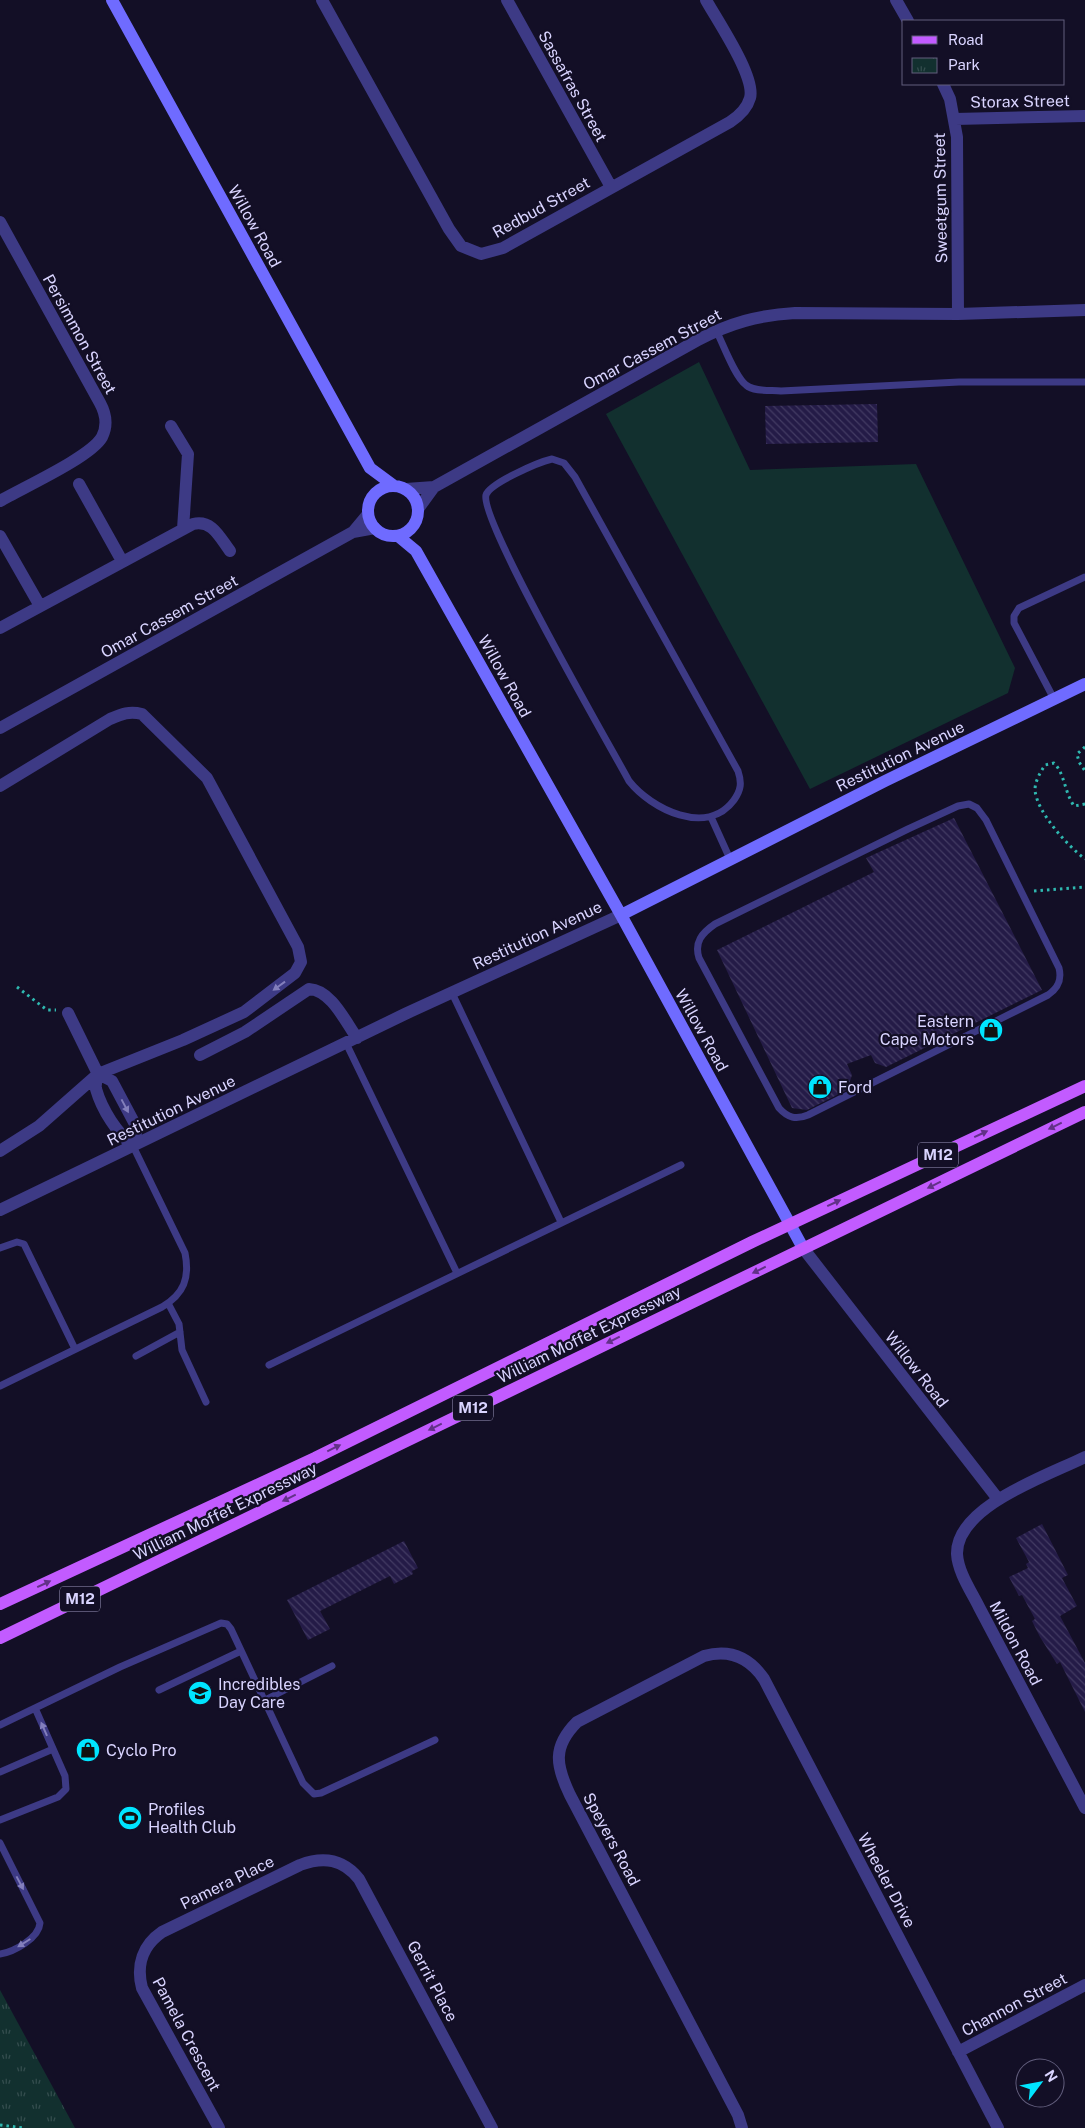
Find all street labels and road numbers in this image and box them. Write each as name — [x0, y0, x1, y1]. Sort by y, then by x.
street label: Sassafras Street — [534, 27, 611, 145]
street label: Storax Street — [970, 91, 1070, 112]
street label: Sweetgum Street — [930, 132, 951, 264]
street label: Redbud Street — [489, 173, 593, 242]
street label: Willow Road — [224, 182, 285, 271]
street label: Persimmon Street — [39, 271, 120, 397]
street label: Omar Cassem Street — [580, 305, 725, 394]
street label: Omar Cassem Street — [97, 571, 241, 662]
street label: Willow Road — [474, 632, 535, 721]
street label: Restitution Avenue — [833, 717, 967, 796]
street label: Restitution Avenue — [470, 897, 605, 974]
street label: Willow Road — [671, 986, 732, 1075]
street label: Restitution Avenue — [104, 1071, 238, 1150]
road number: M12 — [918, 1142, 958, 1168]
street label: William Moffet Expressway — [494, 1281, 685, 1387]
street label: Willow Road — [881, 1327, 952, 1411]
road number: M12 — [453, 1396, 493, 1420]
street label: William Moffet Expressway — [130, 1458, 321, 1564]
road number: M12 — [60, 1586, 100, 1612]
street label: Mildon Road — [986, 1598, 1046, 1688]
street label: Speyers Road — [579, 1789, 644, 1889]
street label: Wheeler Drive — [854, 1830, 919, 1931]
street label: Pamera Place — [177, 1852, 277, 1913]
street label: Gerrit Place — [403, 1938, 462, 2025]
street label: Channon Street — [958, 1969, 1070, 2040]
street label: Pamela Crescent — [149, 1974, 225, 2094]

